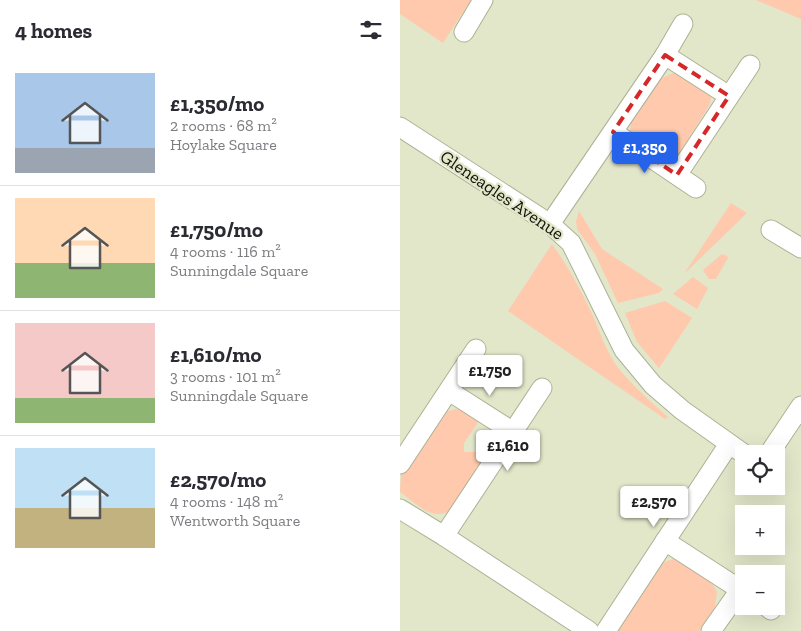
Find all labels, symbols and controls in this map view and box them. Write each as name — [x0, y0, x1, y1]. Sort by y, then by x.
icon: filters — [357, 16, 385, 44]
text: 4 homes — [15, 18, 92, 43]
text: £1,350/mo — [170, 91, 264, 116]
icon: home — [55, 93, 115, 153]
text: 2 rooms · 68 m² — [170, 116, 277, 135]
pin: £1,350 — [604, 132, 686, 174]
text: Hoylake Square — [170, 135, 277, 154]
text: £1,350 — [623, 138, 667, 157]
street label: Gleneagles Avenue — [436, 145, 568, 245]
text: £1,750/mo — [170, 217, 263, 242]
icon: home — [55, 218, 115, 278]
text: 4 rooms · 116 m² — [170, 242, 281, 261]
text: Sunningdale Square — [170, 261, 308, 280]
text: £1,610/mo — [170, 342, 262, 367]
icon: home — [55, 343, 115, 403]
pin: £1,750 — [449, 354, 531, 397]
text: £1,750 — [469, 361, 512, 380]
text: 3 rooms · 101 m² — [170, 367, 281, 386]
text: Sunningdale Square — [170, 386, 308, 405]
pin: £1,610 — [467, 430, 549, 472]
text: £1,610 — [487, 436, 529, 455]
map controls — [735, 445, 785, 615]
button: locate — [735, 445, 785, 495]
text: £2,570/mo — [170, 467, 266, 492]
icon: home — [55, 468, 115, 528]
pin: £2,570 — [613, 486, 695, 528]
text: 4 rooms · 148 m² — [170, 492, 283, 511]
text: £2,570 — [631, 492, 677, 511]
button: + — [735, 505, 785, 555]
text: Wentworth Square — [170, 511, 300, 530]
button: − — [735, 565, 785, 615]

